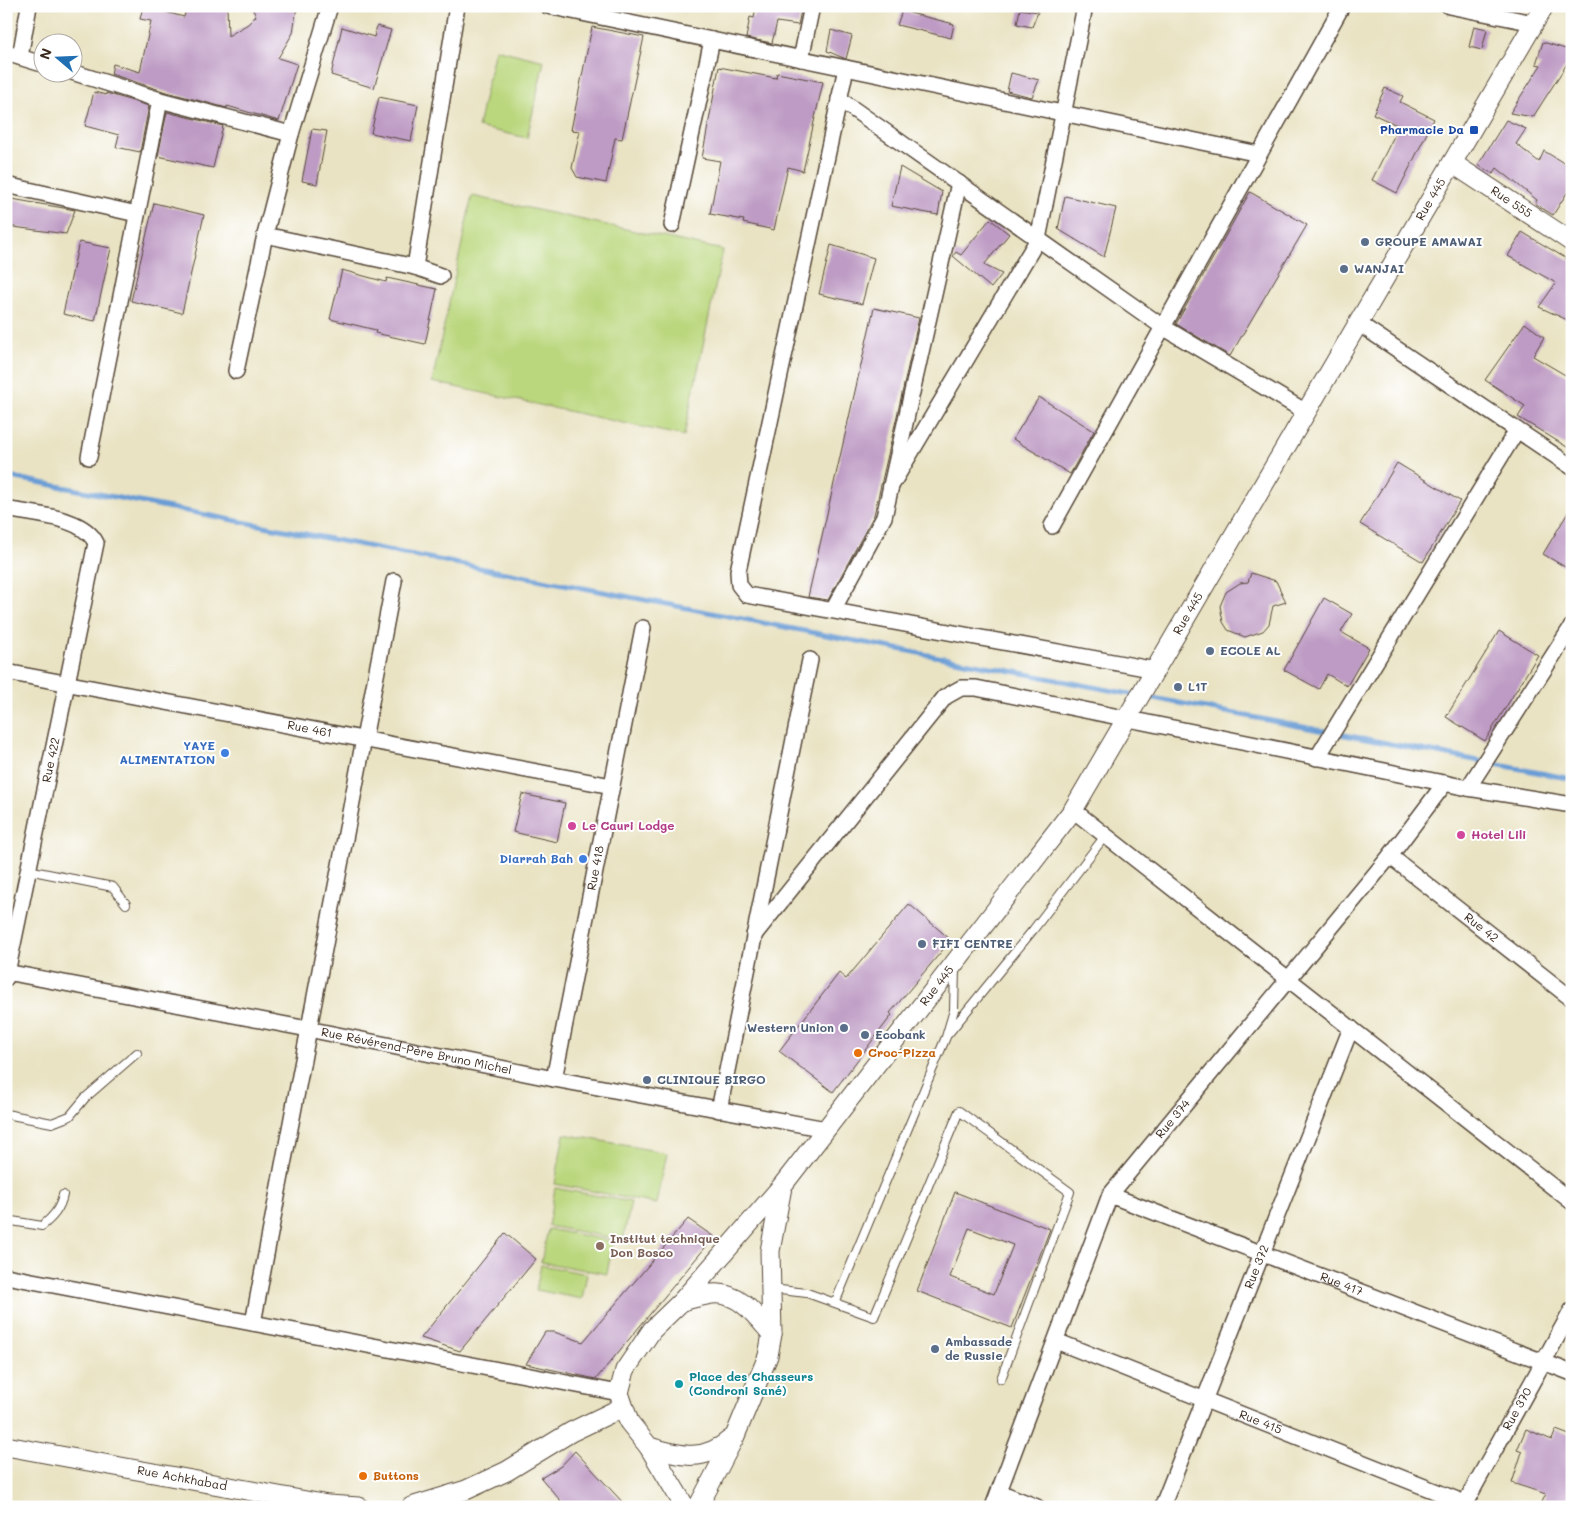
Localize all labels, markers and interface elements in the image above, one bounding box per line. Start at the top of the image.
north arrow [32,32,82,82]
text: N [35,45,56,62]
place label: Pharmacie Da [1380,121,1464,137]
marker: Pharmacie Da [1468,124,1480,136]
street label: Rue 445 [1411,175,1449,223]
street label: Rue 555 [1488,182,1536,221]
place label: GROUPE AMAWAI [1375,233,1482,249]
marker: GROUPE AMAWAI [1359,236,1371,248]
place label: WANJAI [1354,260,1404,276]
marker: WANJAI [1338,263,1350,275]
street label: Rue 445 [1169,589,1206,637]
place label: ECOLE AL [1220,642,1281,658]
marker: ECOLE AL [1204,645,1216,657]
place label: L1T [1188,678,1207,694]
marker: L1T [1172,681,1184,693]
street label: Rue 461 [286,716,334,740]
street label: Rue 422 [37,736,63,784]
place label: YAYE ALIMENTATION [120,737,215,767]
marker: YAYE ALIMENTATION [219,747,231,759]
place label: Le Cauri Lodge [582,817,674,833]
marker: Le Cauri Lodge [566,820,578,832]
place label: Hotel Lili [1471,826,1526,842]
marker: Hotel Lili [1455,829,1467,841]
street label: Rue 418 [582,844,607,892]
place label: Diarrah Bah [499,850,573,866]
marker: Diarrah Bah [577,853,589,865]
street label: Rue 42 [1461,908,1502,945]
place label: FIFI CENTRE [932,935,1013,951]
marker: FIFI CENTRE [916,938,928,950]
street label: Rue 445 [916,962,957,1009]
place label: Western Union [747,1019,834,1035]
marker: Western Union [838,1022,850,1034]
street label: Rue Révérend-Père Bruno Michel [320,1023,513,1077]
place label: Ecobank [875,1026,926,1042]
marker: Ecobank [859,1029,871,1041]
place label: Croc-Pizza [868,1044,936,1060]
marker: Croc-Pizza [852,1047,864,1059]
place label: CLINIQUE BIRGO [657,1071,766,1087]
marker: CLINIQUE BIRGO [641,1074,653,1086]
street label: Rue 374 [1151,1095,1193,1141]
place label: Institut technique Don Bosco [610,1230,720,1260]
marker: Institut technique Don Bosco [594,1240,606,1252]
street label: Rue 372 [1240,1242,1272,1291]
street label: Rue 417 [1318,1268,1366,1299]
place label: Ambassade de Russie [945,1333,1012,1363]
marker: Ambassade de Russie [929,1343,941,1355]
place label: Place des Chasseurs (Condroni Sané) [689,1368,813,1398]
marker: Place des Chasseurs (Condroni Sané) [673,1378,685,1390]
street label: Rue 370 [1498,1384,1535,1433]
street label: Rue 415 [1237,1405,1285,1437]
street label: Rue Achkhabad [136,1461,229,1493]
place label: Buttons [373,1467,419,1483]
marker: Buttons [357,1470,369,1482]

